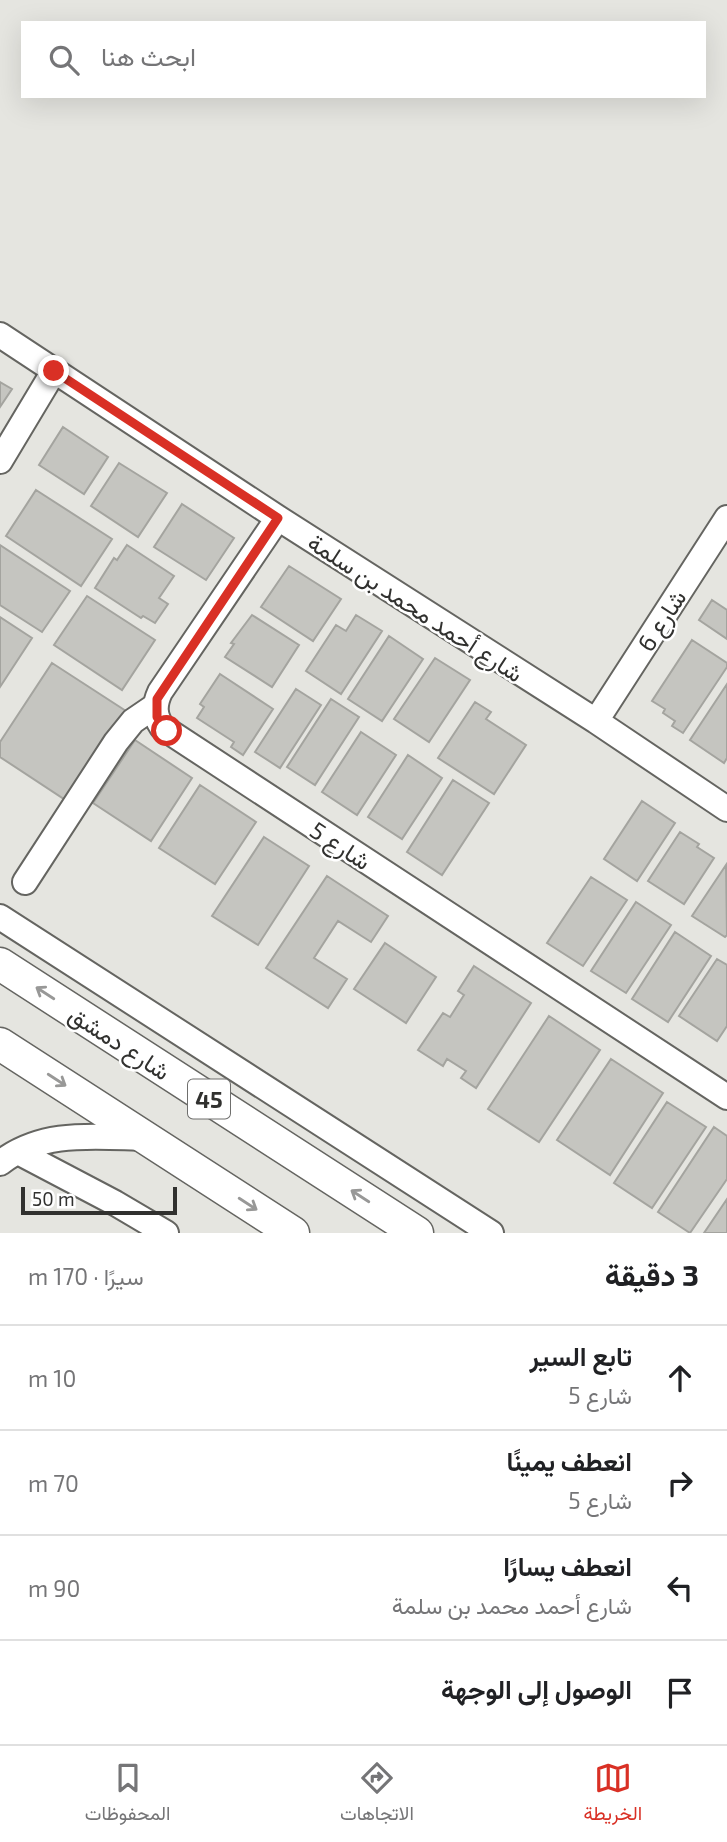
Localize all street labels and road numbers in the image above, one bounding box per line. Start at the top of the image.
street label: شارع أحمد محمد بن سلمة [301,527,529,690]
street label: شارع 6 [630,584,694,658]
street label: شارع 5 [304,815,377,878]
street label: شارع دمشق [62,999,176,1088]
road number: 45 [188,1080,230,1118]

